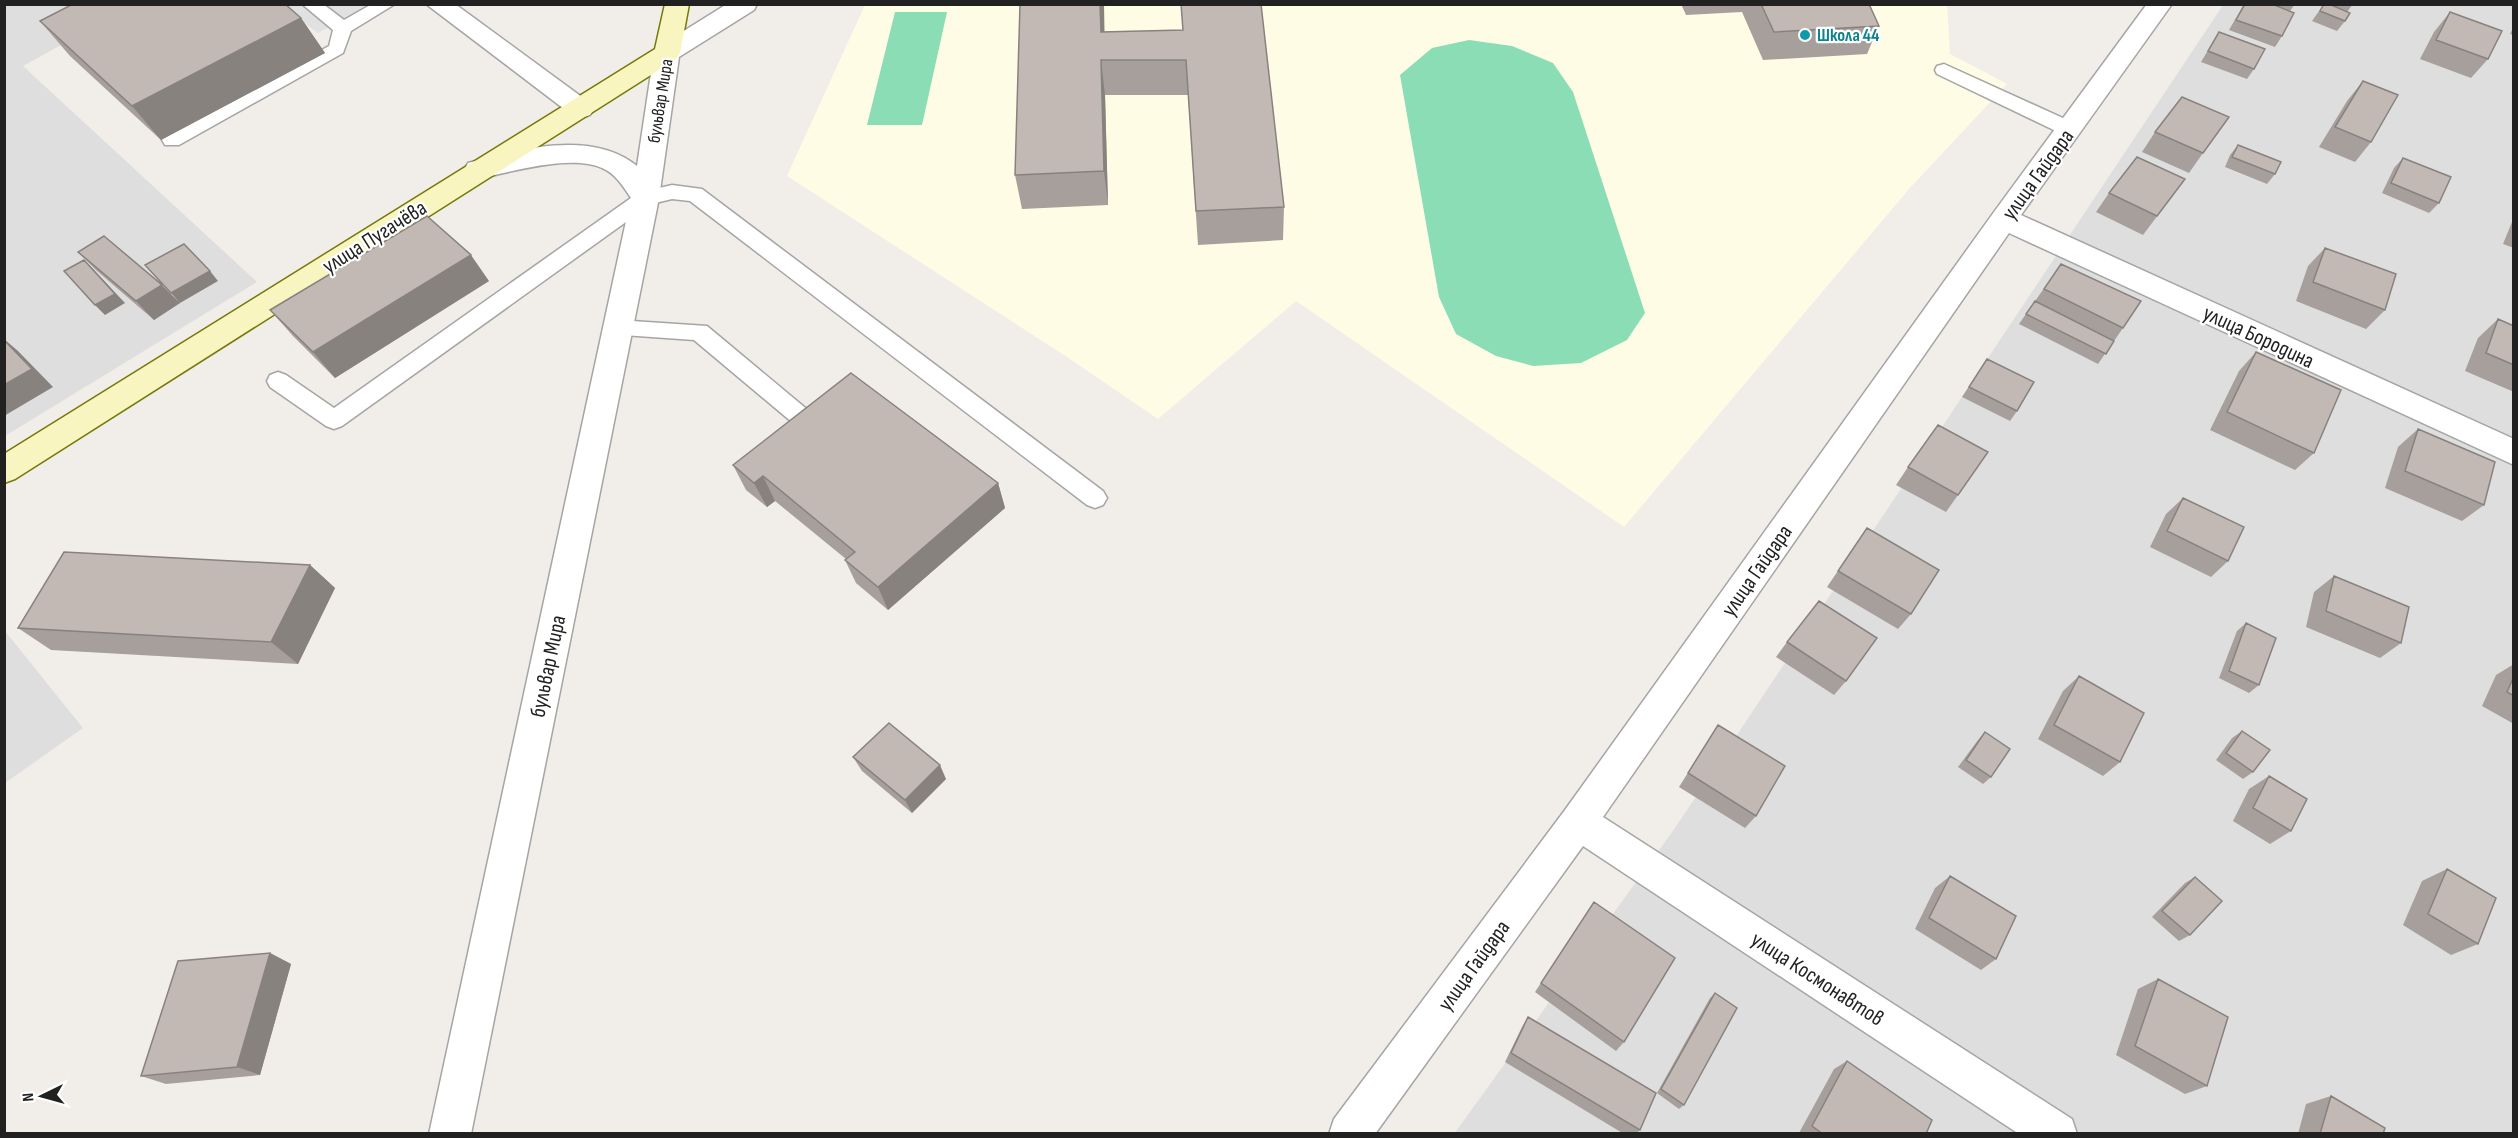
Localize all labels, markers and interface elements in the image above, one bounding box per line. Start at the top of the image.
place label: Школа 44 [1817,25,1880,46]
marker: Школа 44 [1798,28,1812,42]
street label: бульвар Мира [643,57,678,145]
street label: улица Гайдара [1996,124,2080,226]
street label: улица Пугачёва [318,195,432,280]
street label: улица Бородина [2199,300,2318,375]
street label: улица Гайдара [1716,520,1799,622]
street label: бульвар Мира [524,613,572,720]
street label: улица Гайдара [1432,915,1516,1017]
street label: улица Космонавтов [1746,926,1889,1032]
north arrow [12,1066,72,1126]
text: N [19,1092,38,1102]

